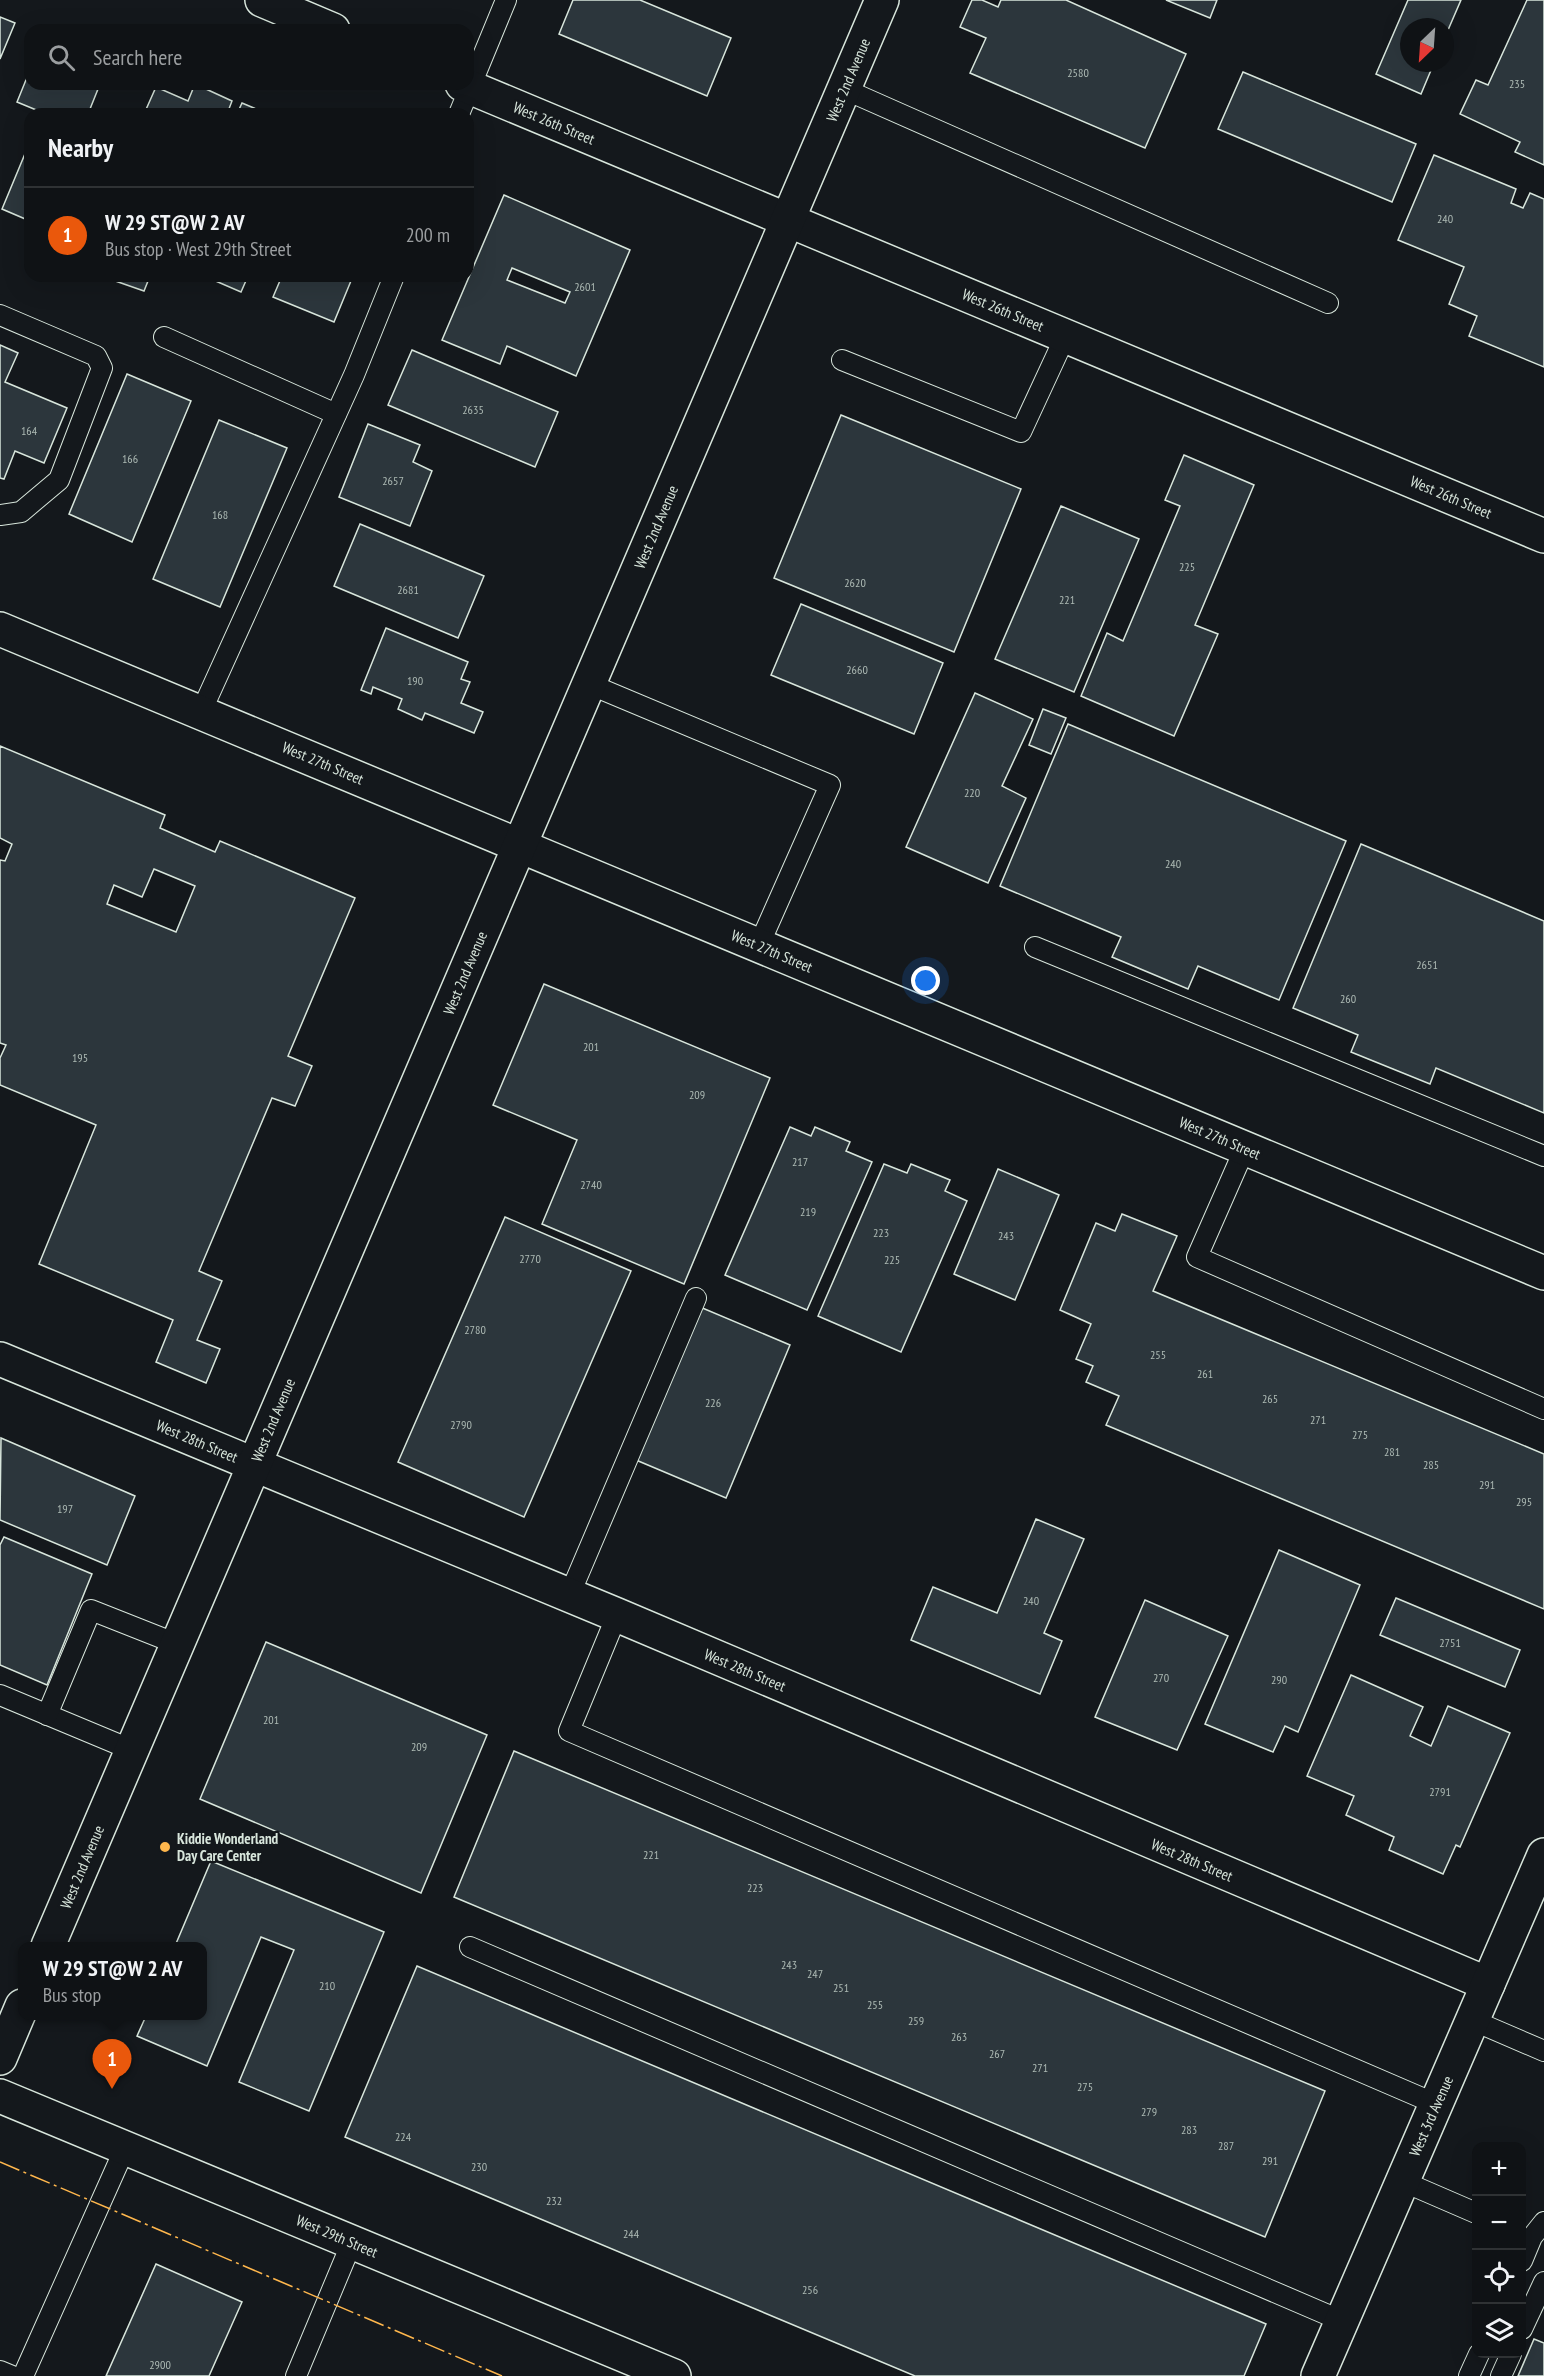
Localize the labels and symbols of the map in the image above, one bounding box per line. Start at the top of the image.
north arrow [1400,18,1454,72]
street label: West 2nd Avenue [822,35,874,125]
house number: 2580 [1067,65,1089,80]
house number: 235 [1509,76,1525,91]
street label: West 26th Street [510,97,598,149]
house number: 240 [1437,211,1453,226]
house number: 2601 [574,279,596,294]
street label: West 26th Street [959,284,1047,336]
house number: 2635 [462,402,484,417]
house number: 164 [21,423,38,438]
house number: 166 [122,451,138,466]
street label: West 26th Street [1407,471,1495,523]
house number: 2657 [382,473,404,488]
street label: West 2nd Avenue [630,482,682,572]
house number: 168 [212,507,228,522]
house number: 225 [1179,559,1195,574]
house number: 2620 [844,575,866,590]
house number: 2681 [397,582,419,597]
house number: 221 [1059,592,1075,607]
house number: 2660 [846,662,868,677]
house number: 190 [407,673,423,688]
street label: West 27th Street [279,737,367,789]
house number: 220 [964,785,980,800]
house number: 240 [1165,856,1181,871]
street label: West 27th Street [728,925,816,977]
street label: West 2nd Avenue [439,928,491,1018]
house number: 2651 [1416,957,1438,972]
your location [911,966,940,995]
house number: 260 [1340,991,1356,1006]
house number: 201 [583,1039,599,1054]
house number: 195 [72,1050,88,1065]
house number: 209 [689,1087,705,1102]
street label: West 27th Street [1176,1112,1264,1164]
house number: 217 [792,1154,808,1169]
house number: 2740 [580,1177,602,1192]
house number: 219 [800,1204,816,1219]
house number: 223 [873,1225,889,1240]
house number: 243 [998,1228,1014,1243]
house number: 2770 [519,1251,541,1266]
house number: 225 [884,1252,900,1267]
house number: 2780 [464,1322,486,1337]
house number: 255 [1150,1347,1166,1362]
house number: 261 [1197,1366,1213,1381]
street label: West 2nd Avenue [247,1375,299,1465]
house number: 265 [1262,1391,1278,1406]
house number: 226 [705,1395,721,1410]
house number: 271 [1310,1412,1326,1427]
street label: West 28th Street [153,1415,241,1467]
house number: 2790 [450,1417,472,1432]
house number: 275 [1352,1427,1368,1442]
house number: 281 [1384,1444,1400,1459]
house number: 285 [1423,1457,1439,1472]
house number: 291 [1479,1477,1495,1492]
house number: 295 [1516,1494,1532,1509]
house number: 197 [57,1501,73,1516]
house number: 240 [1023,1593,1039,1608]
house number: 2751 [1439,1635,1461,1650]
street label: West 28th Street [701,1644,789,1696]
house number: 270 [1153,1670,1169,1685]
house number: 290 [1271,1672,1287,1687]
house number: 201 [263,1712,279,1727]
house number: 209 [411,1739,427,1754]
house number: 2791 [1429,1784,1451,1799]
street label: West 2nd Avenue [56,1822,108,1912]
place label: Kiddie Wonderland Day Care Center [177,1829,279,1865]
street label: West 28th Street [1148,1834,1236,1886]
marker: Kiddie Wonderland Day Care Center [158,1840,172,1854]
house number: 221 [643,1847,659,1862]
house number: 223 [747,1880,763,1895]
house number: 243 [781,1957,797,1972]
house number: 247 [807,1966,823,1981]
house number: 210 [319,1978,335,1993]
house number: 251 [833,1980,849,1995]
house number: 255 [867,1997,883,2012]
house number: 259 [908,2013,924,2028]
house number: 263 [951,2029,967,2044]
pin: 1 [92,2040,132,2089]
house number: 267 [989,2046,1005,2061]
house number: 271 [1032,2060,1048,2075]
street label: West 3rd Avenue [1405,2073,1457,2159]
house number: 275 [1077,2079,1093,2094]
house number: 279 [1141,2104,1157,2119]
house number: 283 [1181,2122,1197,2137]
house number: 224 [395,2129,412,2144]
house number: 287 [1218,2138,1234,2153]
house number: 291 [1262,2153,1278,2168]
house number: 230 [471,2159,487,2174]
house number: 232 [546,2193,562,2208]
street label: West 29th Street [293,2210,381,2262]
house number: 244 [623,2226,640,2241]
house number: 256 [802,2282,818,2297]
house number: 2900 [149,2357,171,2372]

